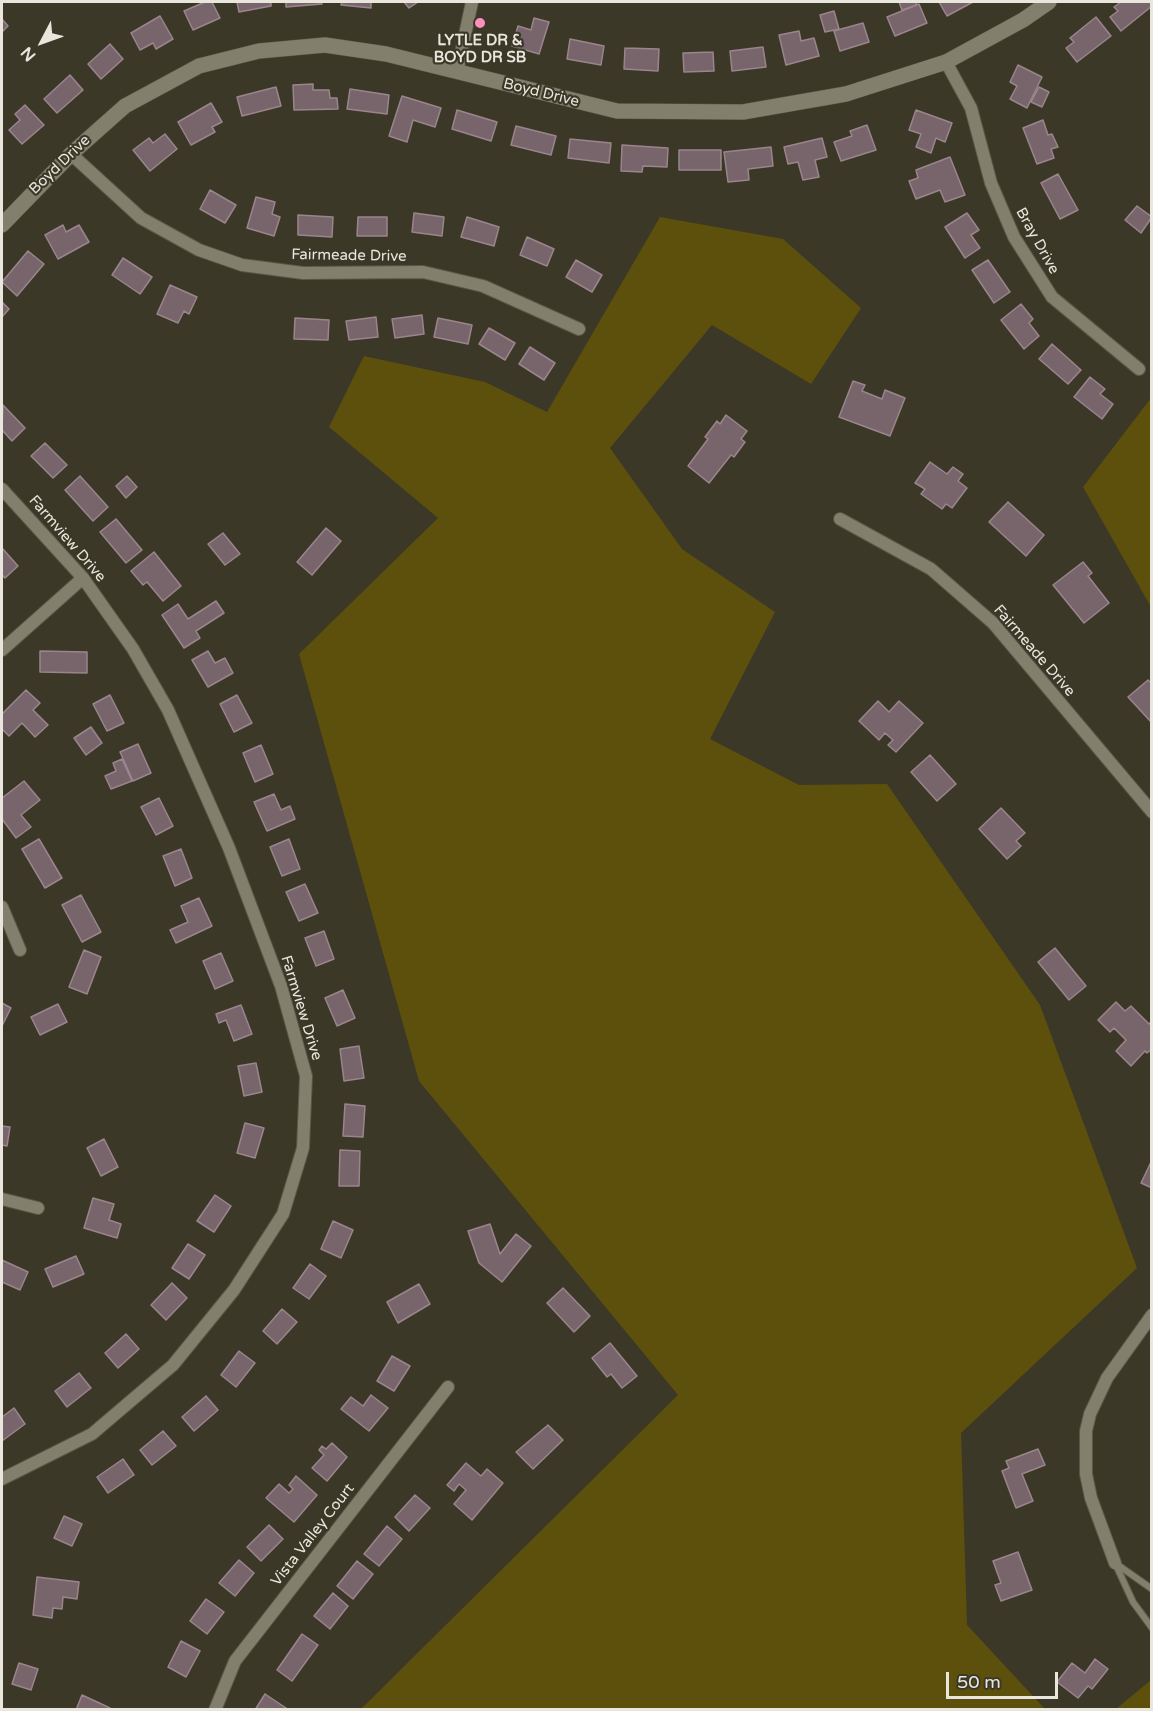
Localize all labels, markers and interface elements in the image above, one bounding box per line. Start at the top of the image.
north arrow [12,12,72,72]
marker: LYTLE DR & BOYD DR SB [473,16,487,30]
place label: LYTLE DR & BOYD DR SB [434,32,526,67]
text: N [17,42,40,65]
street label: Boyd Drive [501,75,581,111]
street label: Boyd Drive [26,132,94,198]
street label: Bray Drive [1011,205,1063,277]
street label: Fairmeade Drive [291,246,407,266]
street label: Farmview Drive [25,492,109,586]
street label: Fairmeade Drive [989,602,1079,700]
street label: Farmview Drive [277,953,325,1063]
street label: Vista Valley Court [267,1480,359,1590]
scale bar [949,1660,1062,1698]
text: 50 m [957,1671,1001,1693]

